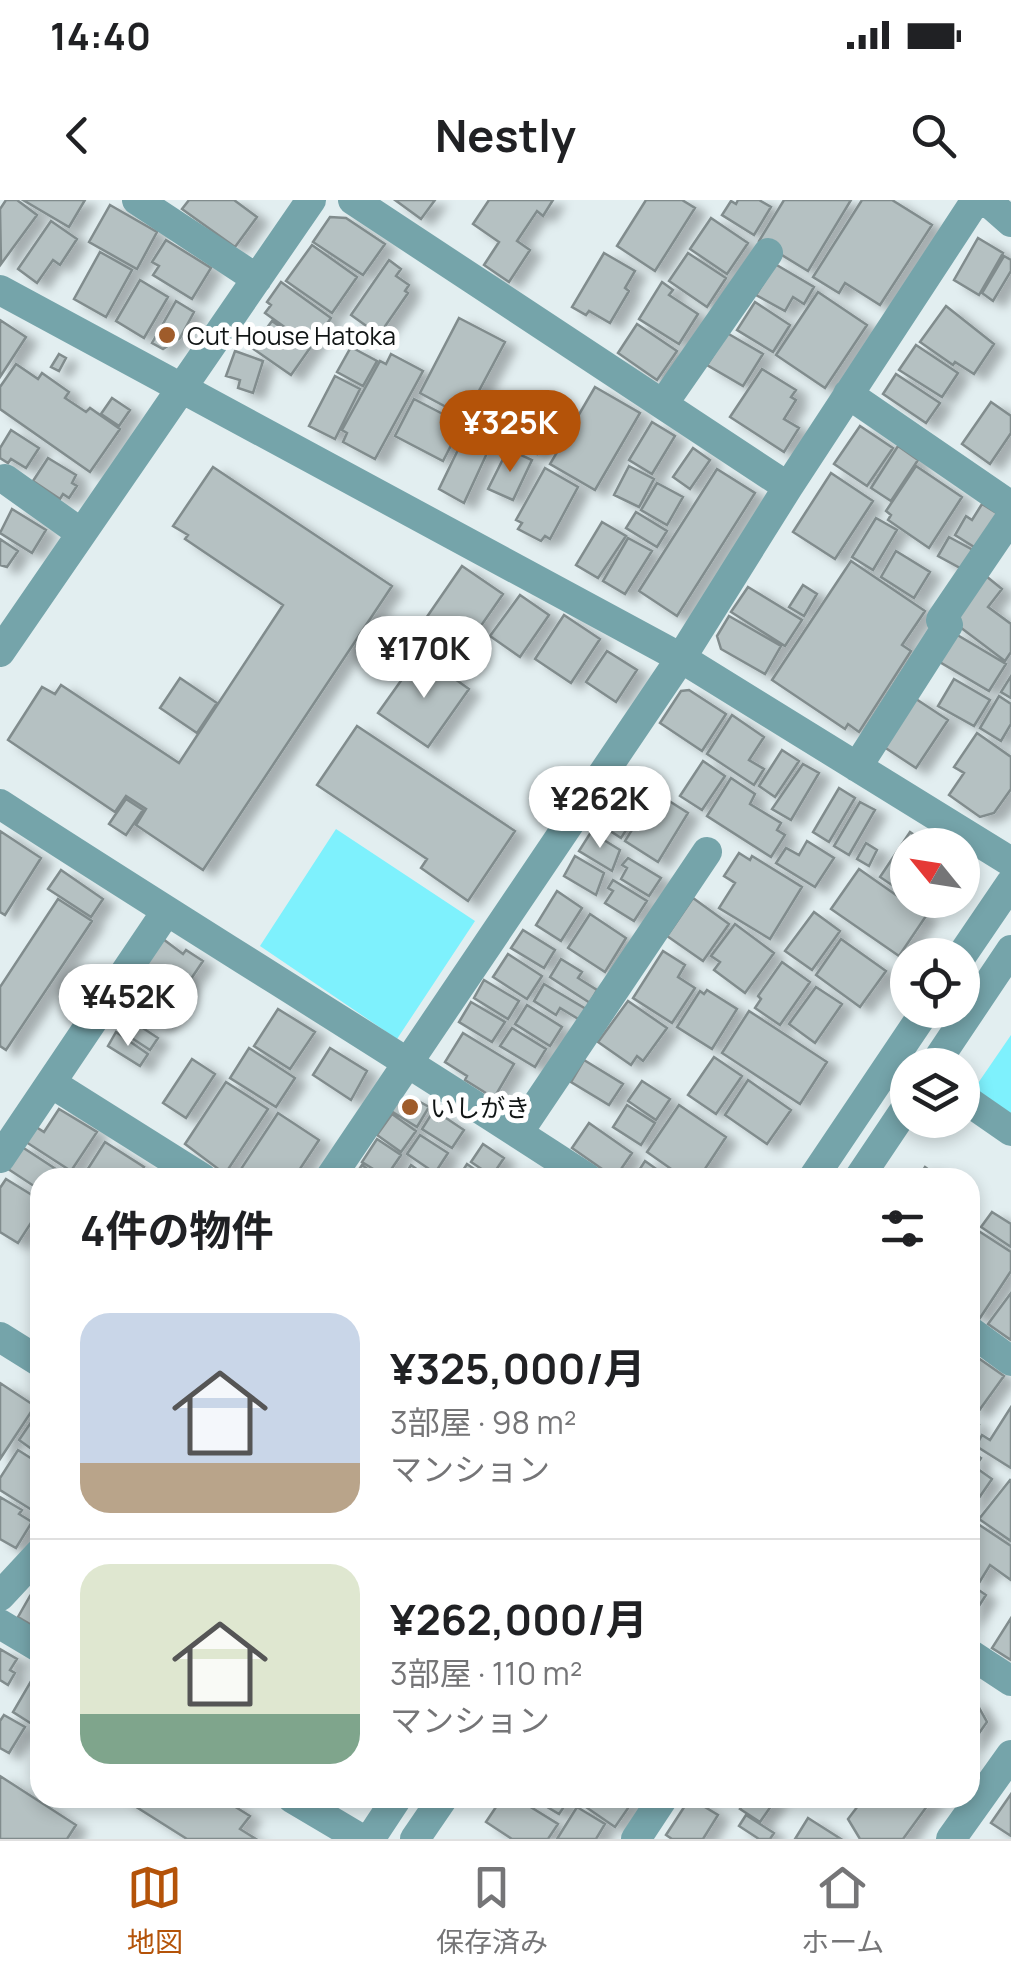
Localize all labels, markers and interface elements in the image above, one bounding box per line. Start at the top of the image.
text: 14:40 [50,9,151,61]
text: Nestly [435,104,576,166]
icon: back [50,108,105,163]
icon: search [906,108,961,163]
place label: Cut House Hatoka [187,318,396,353]
marker: Cut House Hatoka [156,324,178,346]
pin: ¥325K [440,390,580,475]
text: ¥325K [462,400,558,444]
pin: ¥170K [354,616,494,701]
text: ¥170K [378,626,470,670]
pin: ¥262K [530,766,670,851]
text: ¥262K [551,776,649,820]
north arrow [890,828,980,918]
map controls [890,828,980,1138]
button: locate [890,938,980,1028]
pin: ¥452K [58,964,198,1049]
text: ¥452K [81,974,175,1018]
button: layers [890,1048,980,1138]
place label: いしがき [430,1090,530,1125]
marker: いしがき [399,1096,421,1118]
text: 4件の物件 [80,1201,274,1259]
icon: filters [875,1201,930,1256]
text: ¥325,000/月 [390,1339,646,1397]
icon: home [160,1353,280,1473]
text: 3部屋 · 98 m² [390,1400,577,1444]
text: マンション [390,1447,550,1491]
text: ¥262,000/月 [390,1590,648,1648]
icon: home [160,1604,280,1724]
text: 3部屋 · 110 m² [390,1651,583,1695]
text: マンション [390,1698,550,1742]
tab: 地図 [127,1860,183,1960]
tab: 保存済み [436,1860,548,1960]
tab: ホーム [801,1860,884,1960]

